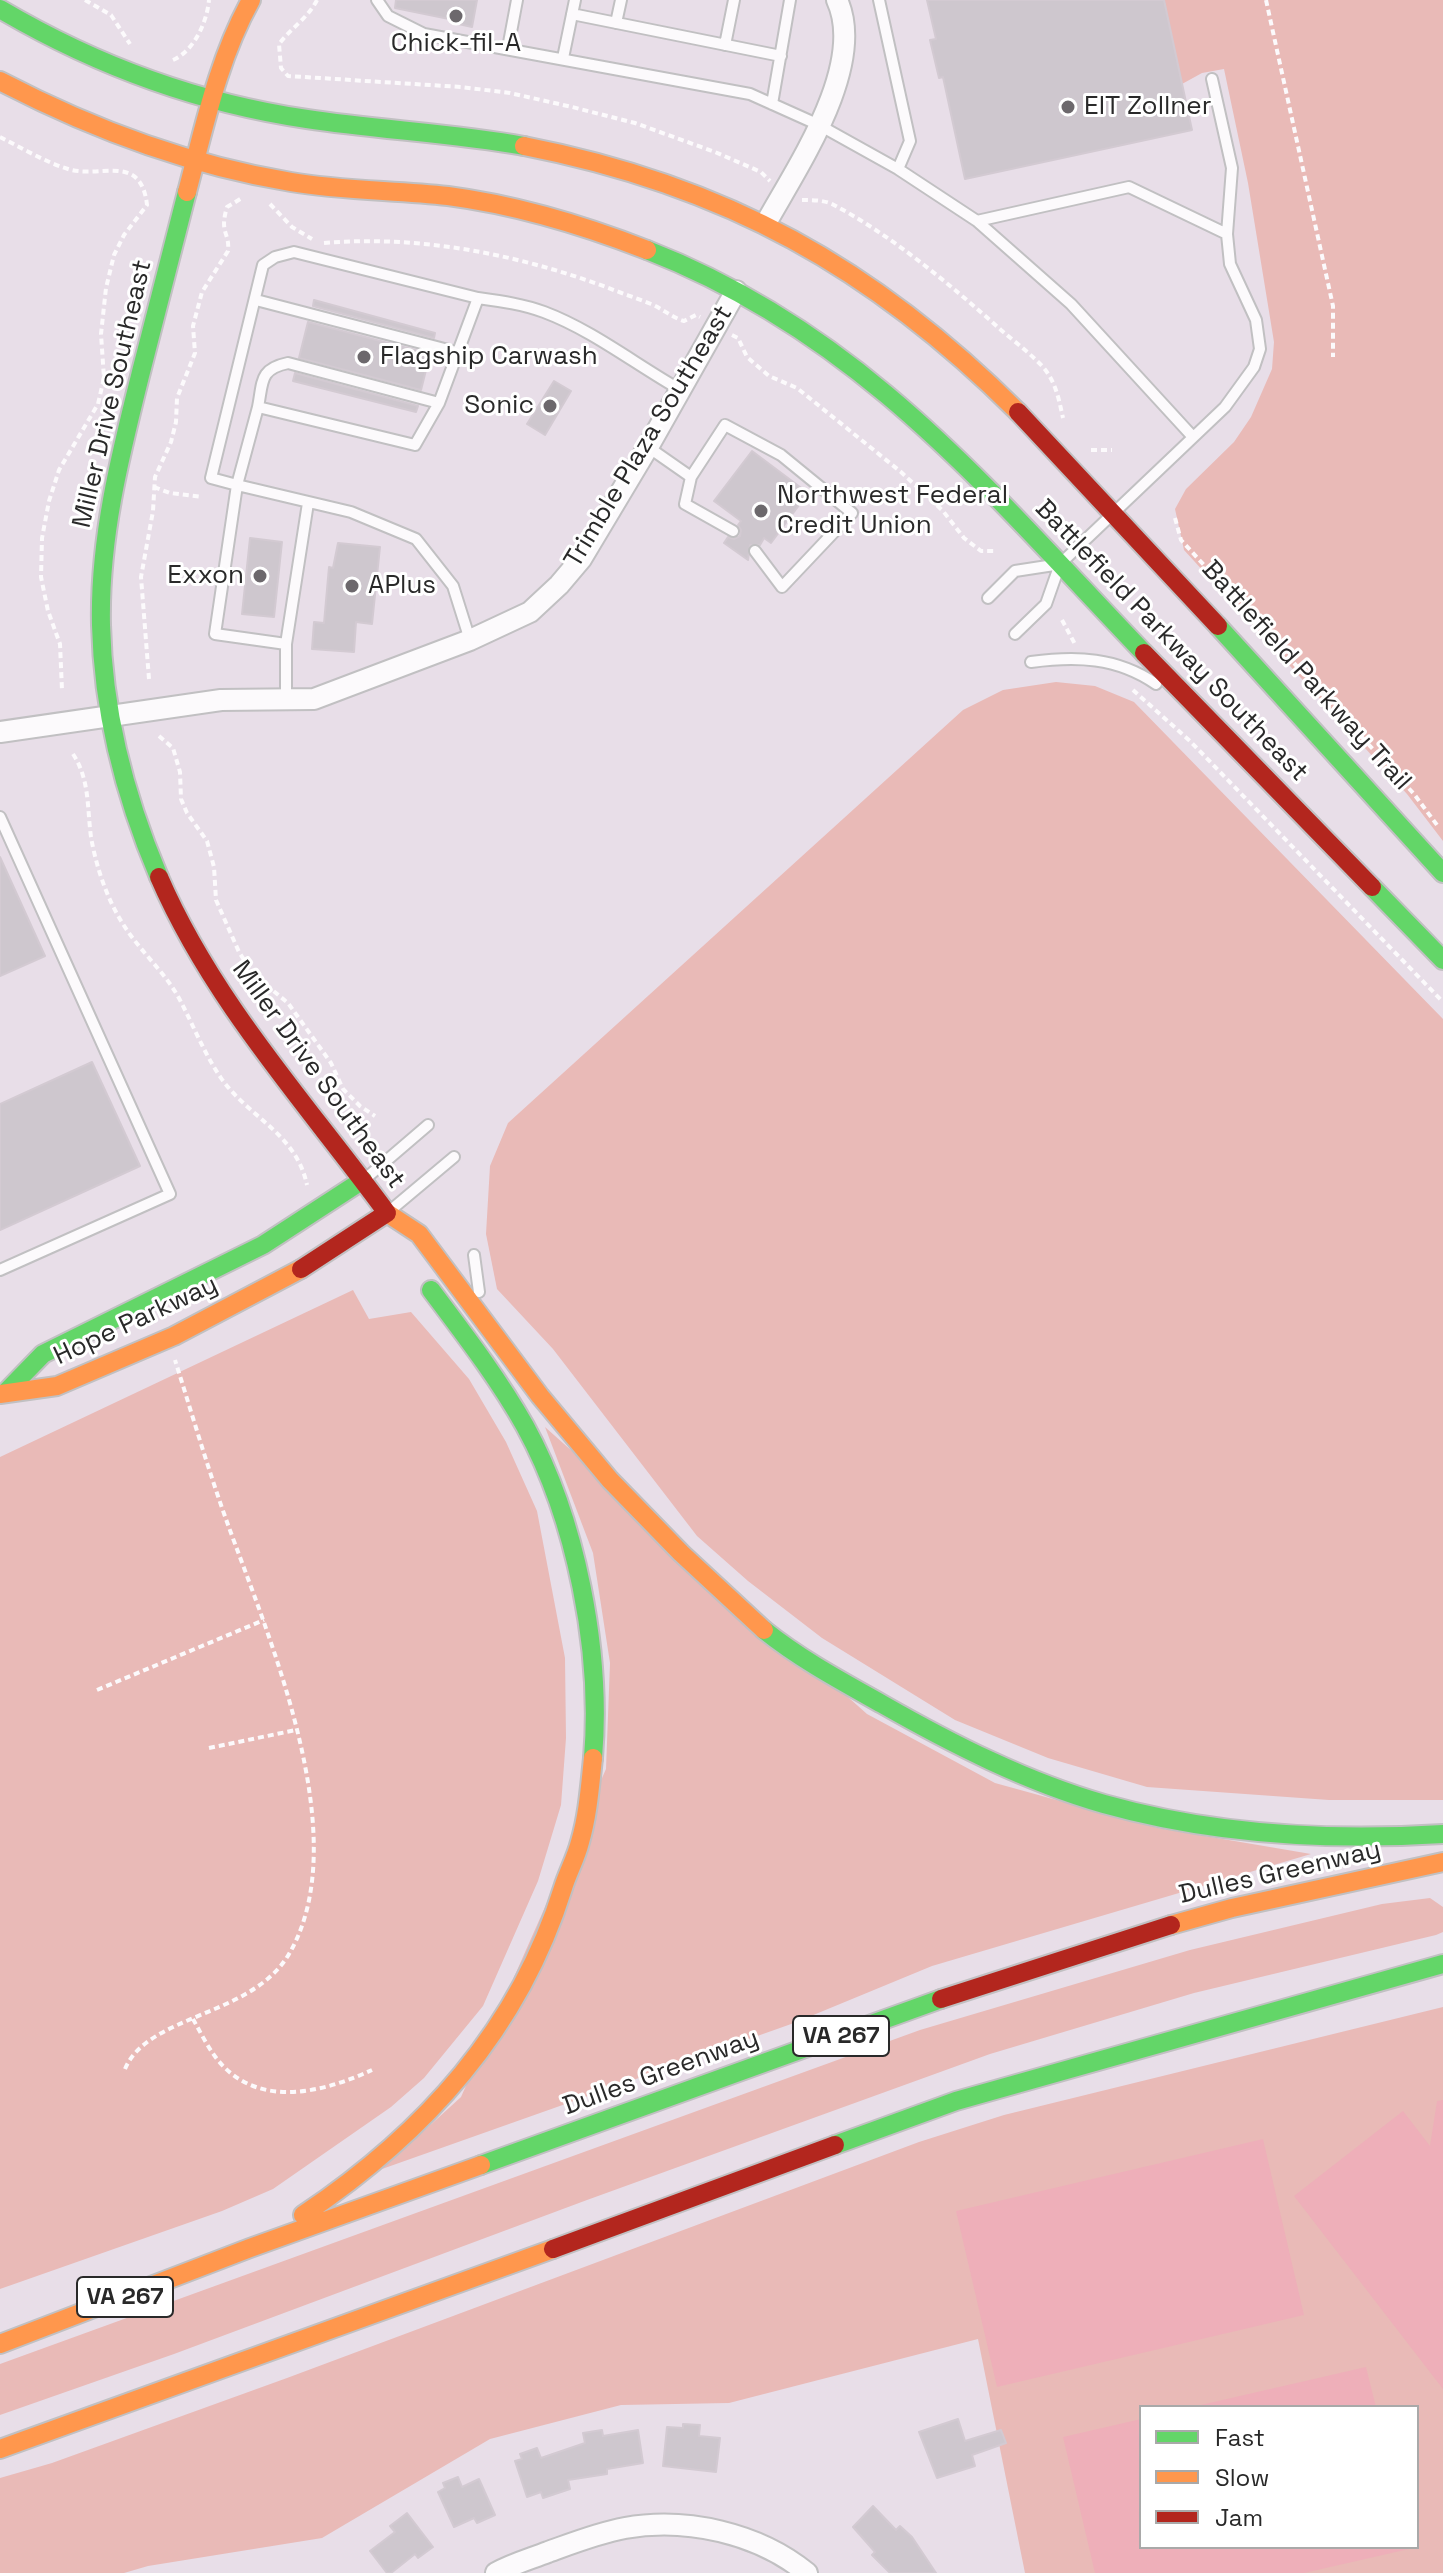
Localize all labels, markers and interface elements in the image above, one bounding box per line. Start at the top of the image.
marker: Chick-fil-A [447,7,465,25]
place label: Chick-fil-A [391,28,521,60]
place label: EIT Zollner [1084,91,1212,123]
marker: EIT Zollner [1059,98,1077,116]
street label: Miller Drive Southeast [67,257,159,531]
street label: Trimble Plaza Southeast [558,300,740,574]
place label: Flagship Carwash [380,341,598,373]
marker: Flagship Carwash [355,348,373,366]
place label: Sonic [464,390,534,422]
marker: Sonic [541,397,559,415]
place label: Northwest Federal Credit Union [777,480,1008,542]
street label: Battlefield Parkway Southeast [1028,494,1314,788]
marker: Northwest Federal Credit Union [752,502,770,520]
street label: Battlefield Parkway Trail [1195,555,1417,797]
place label: Exxon [167,560,244,592]
marker: Exxon [251,567,269,585]
place label: APlus [368,570,436,602]
marker: APlus [343,577,361,595]
street label: Miller Drive Southeast [225,955,411,1195]
street label: Hope Parkway [49,1269,223,1373]
street label: Dulles Greenway [1176,1835,1384,1911]
road number: VA 267 [793,2016,889,2056]
street label: Dulles Greenway [559,2023,763,2123]
road number: VA 267 [77,2277,173,2317]
legend [1139,2405,1419,2549]
text: Fast [1215,2422,1265,2453]
text: Slow [1215,2462,1269,2493]
text: Jam [1215,2502,1263,2533]

